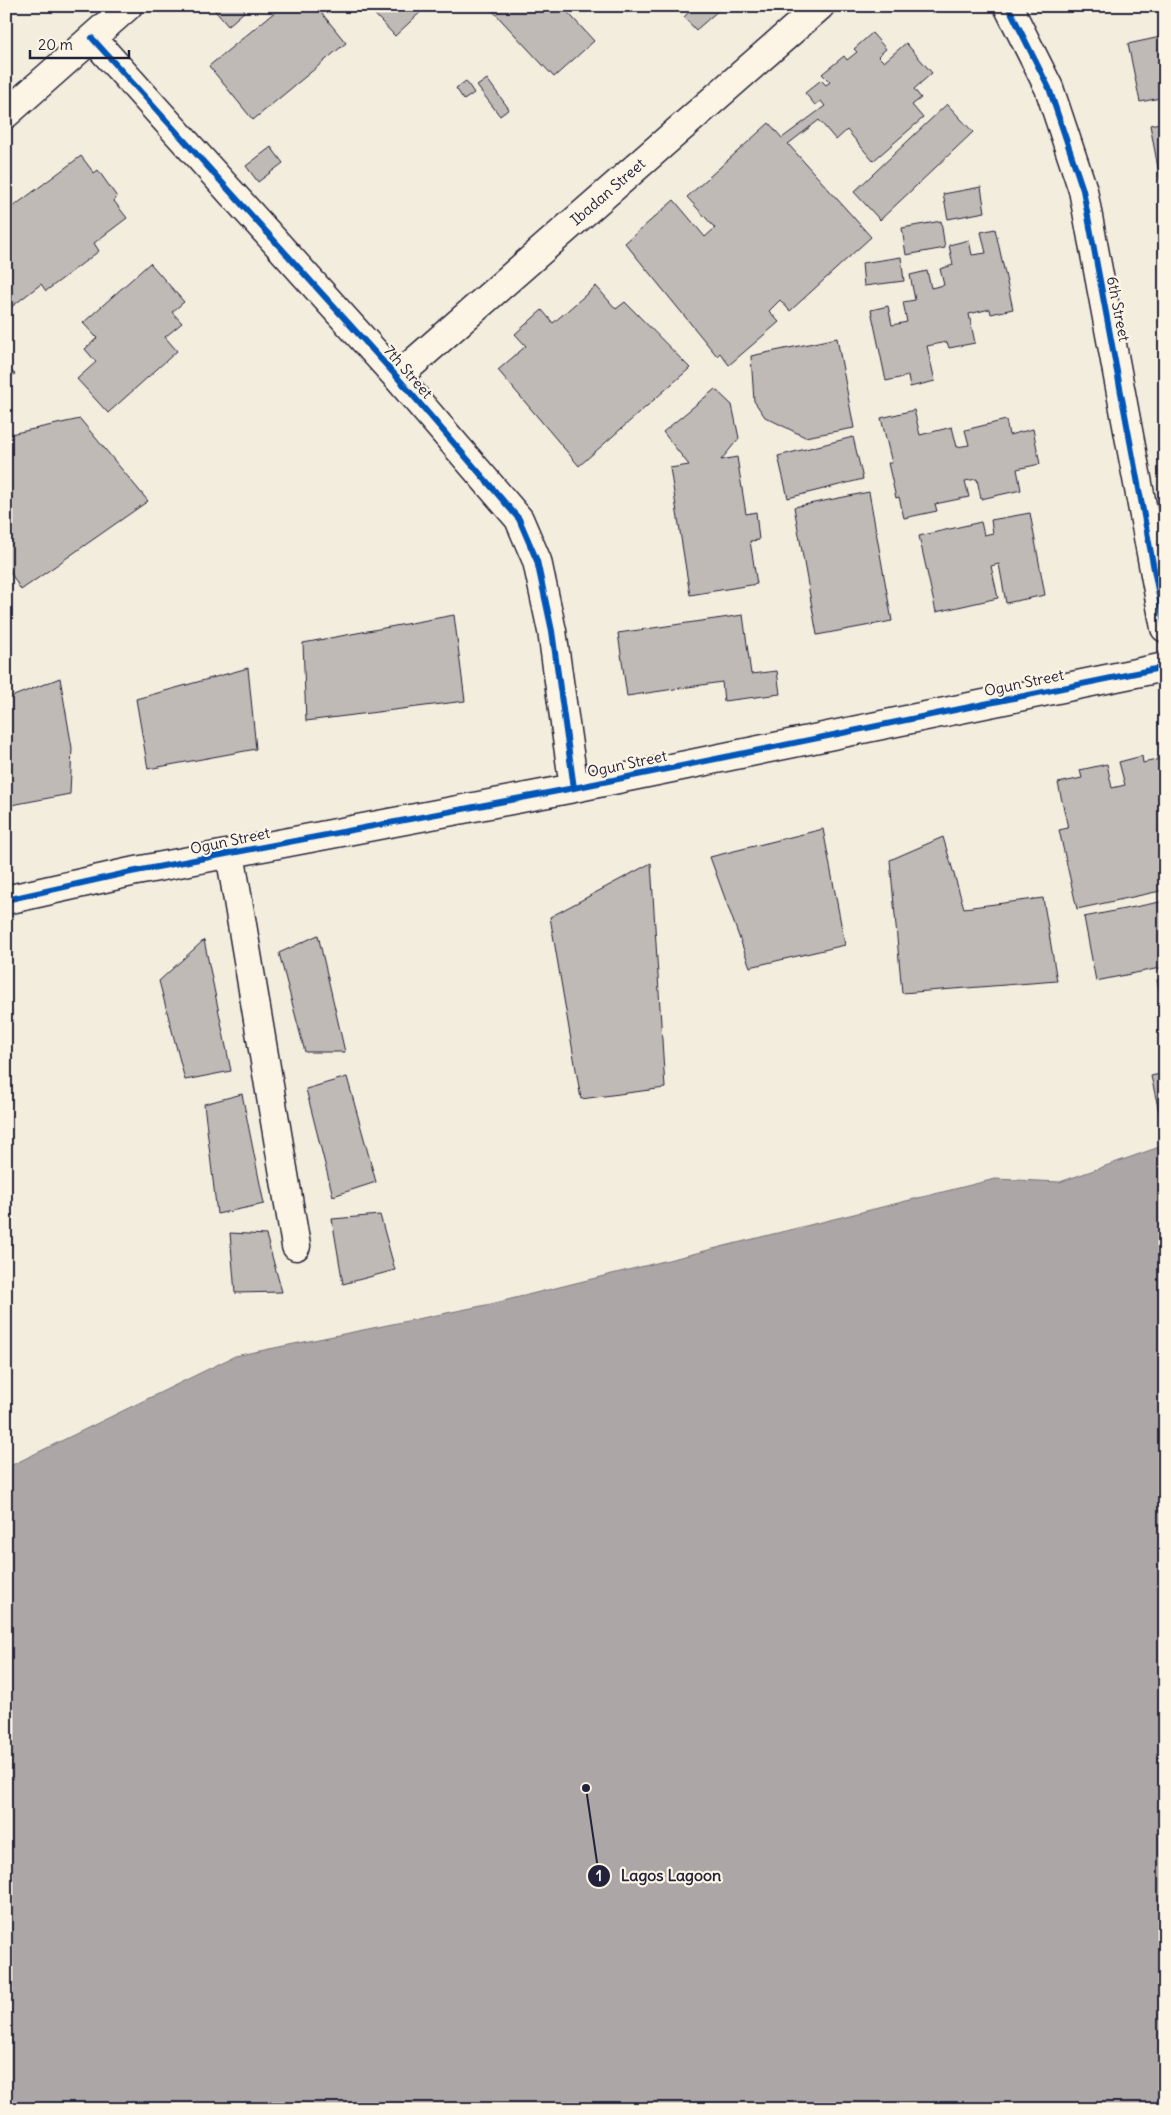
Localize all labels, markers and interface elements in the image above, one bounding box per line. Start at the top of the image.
scale bar [30,28,129,60]
text: 20 m [38,35,73,54]
street label: Ibadan Street [566,154,649,229]
street label: 6th Street [1103,275,1134,343]
street label: 7th Street [380,341,437,402]
street label: Ogun Street [982,665,1066,700]
street label: Ogun Street [585,746,669,781]
street label: Ogun Street [188,823,272,858]
callout: Lagos Lagoon [586,1860,732,1891]
text: Lagos Lagoon [621,1865,721,1886]
text: 1 [596,1866,602,1885]

